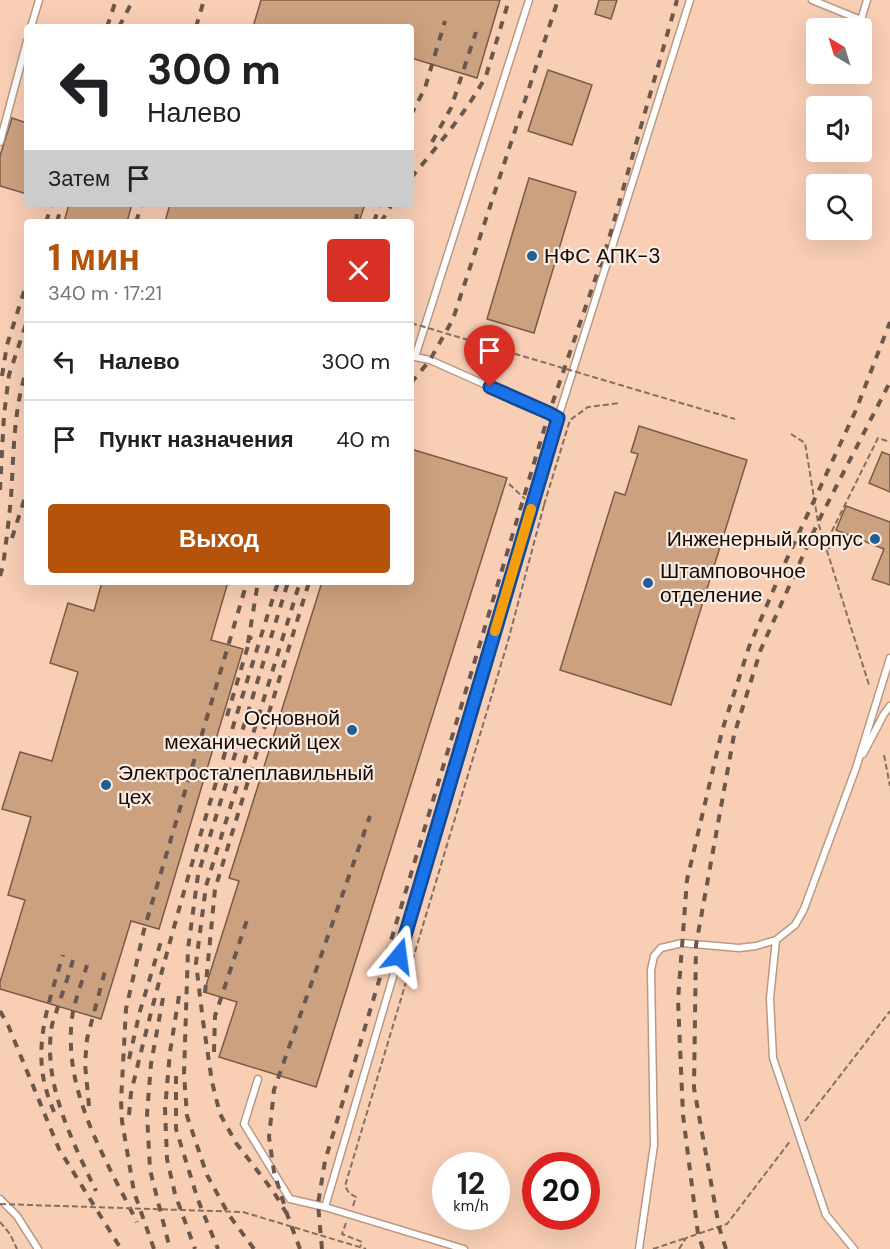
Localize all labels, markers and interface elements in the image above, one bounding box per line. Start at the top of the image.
north arrow [806,18,872,84]
map controls [806,18,872,240]
text: 300 m [147,42,281,97]
icon: left [48,48,126,126]
text: Налево [147,95,241,130]
button: sound [806,96,872,162]
icon: arrive [122,162,155,195]
text: Затем [48,164,110,193]
button: search [806,174,872,240]
text: 1 мин [48,234,140,281]
button: close [327,239,390,302]
place label: НФС АПК-3 [544,242,661,270]
marker: НФС АПК-3 [525,249,539,263]
text: 340 m · 17:21 [48,280,162,306]
pin [464,325,515,387]
icon: arrive [473,334,506,367]
icon: left [48,345,81,378]
text: Налево [99,347,180,376]
text: 300 m [321,347,390,376]
icon: arrive [48,423,81,456]
text: Пункт назначения [99,425,294,454]
text: 40 m [336,425,390,454]
button: Выход [48,504,390,573]
place label: Инженерный корпус [667,525,863,553]
marker: Инженерный корпус [868,532,882,546]
place label: Штамповочное отделение [660,557,806,609]
marker: Штамповочное отделение [641,576,655,590]
place label: Основной механический цех [164,704,340,756]
marker: Основной механический цех [345,723,359,737]
place label: Электросталеплавильный цех [118,759,374,811]
marker: Электросталеплавильный цех [99,778,113,792]
position arrow [367,924,431,988]
speed limit sign: 20 [522,1152,600,1230]
text: 12 [457,1164,485,1203]
text: km/h [453,1196,489,1216]

